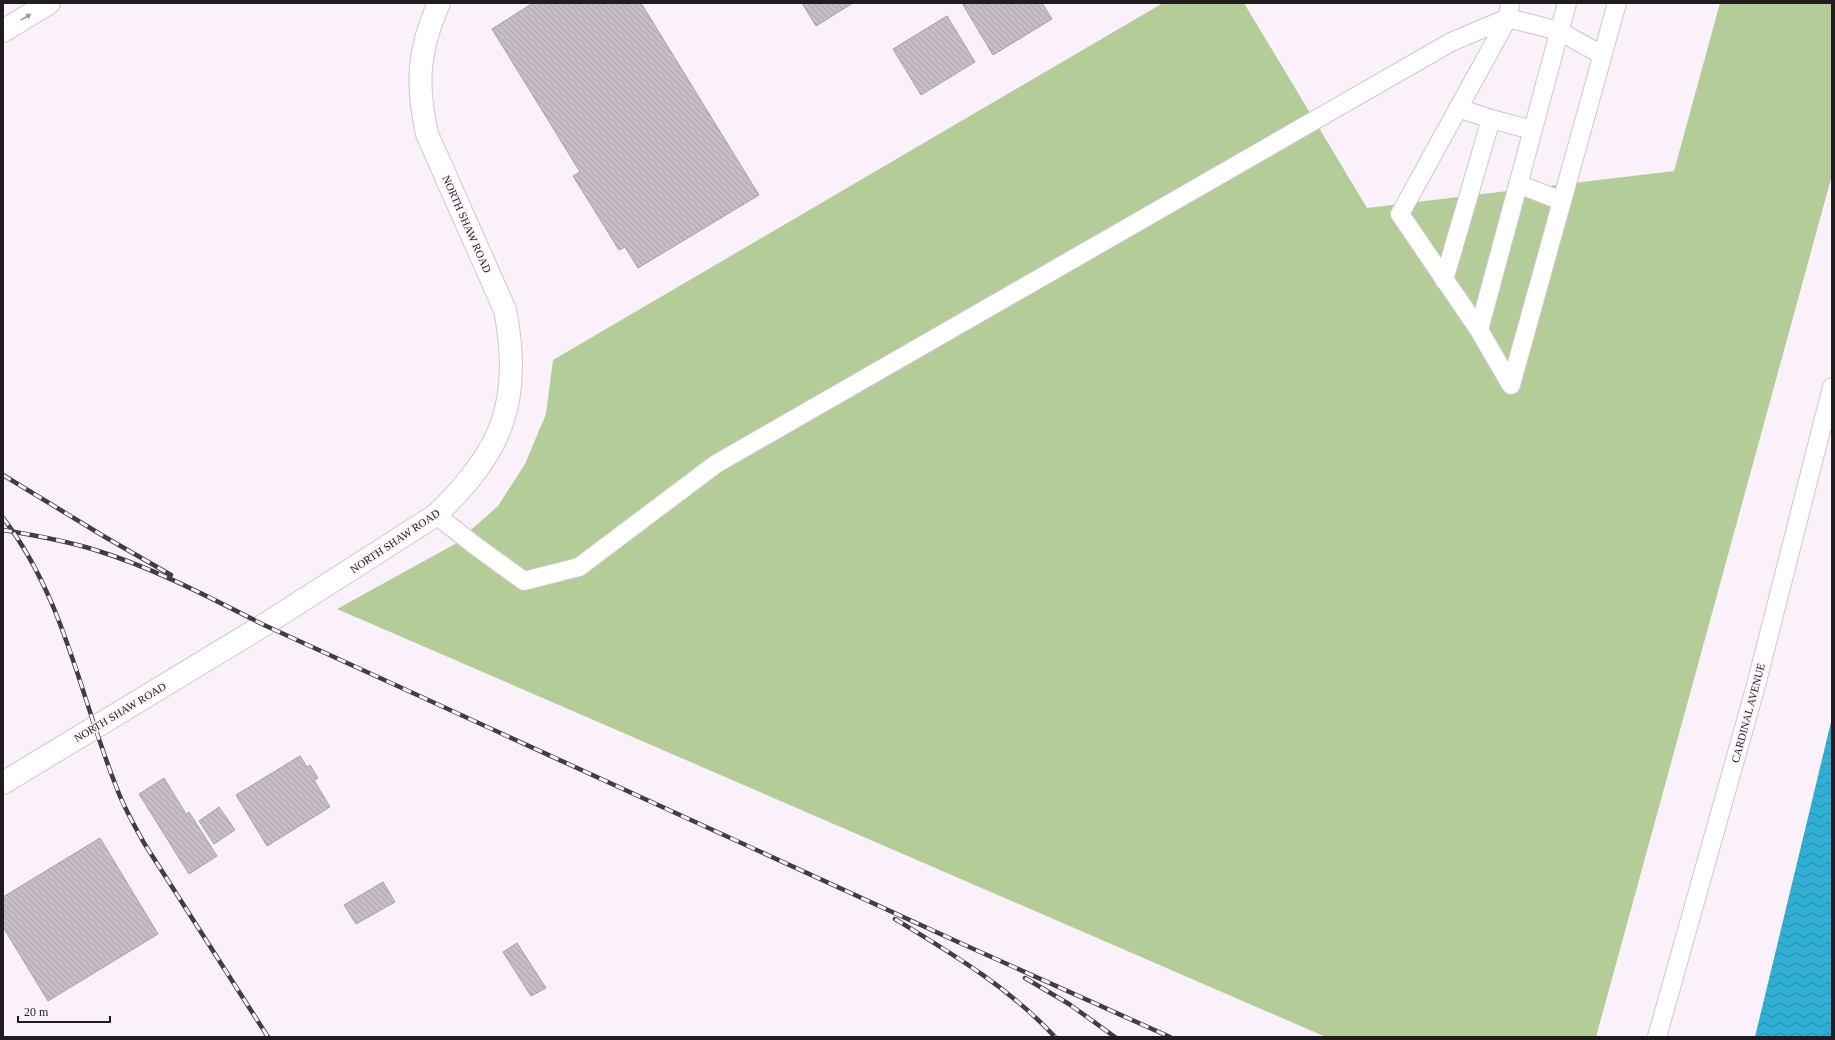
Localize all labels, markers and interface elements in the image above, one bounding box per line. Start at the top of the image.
one-way arrow [21,13,31,21]
street label: NORTH SHAW ROAD [440,173,494,275]
street label: NORTH SHAW ROAD [348,507,442,575]
street label: CARDINAL AVENUE [1729,662,1767,764]
street label: NORTH SHAW ROAD [72,680,168,744]
scale bar [18,998,110,1024]
text: 20 m [24,1005,49,1019]

